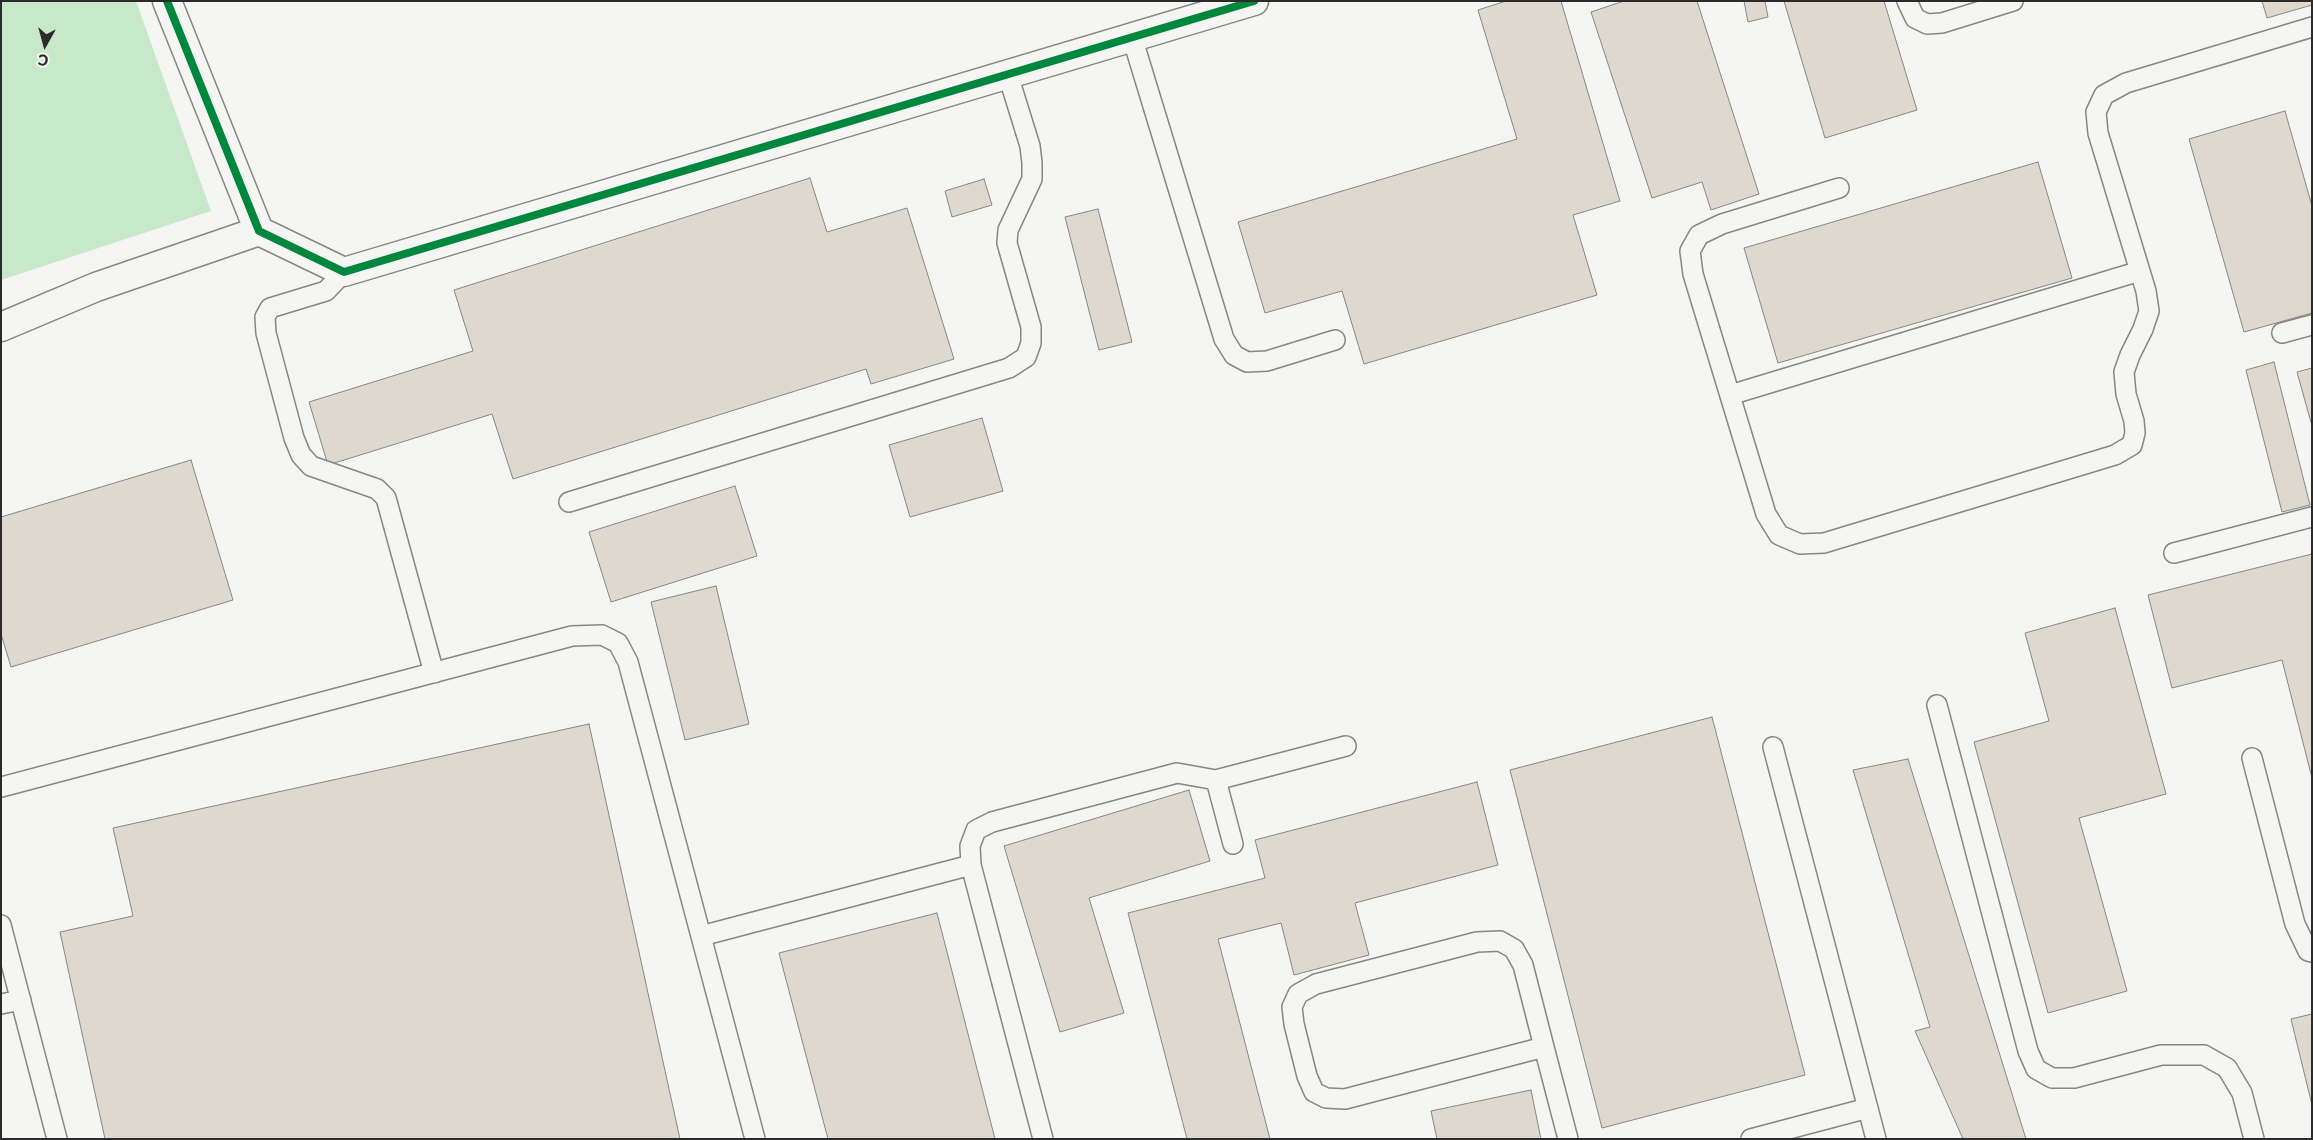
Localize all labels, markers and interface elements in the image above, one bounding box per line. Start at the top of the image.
north arrow [20,20,70,70]
text: С [37,49,50,71]

